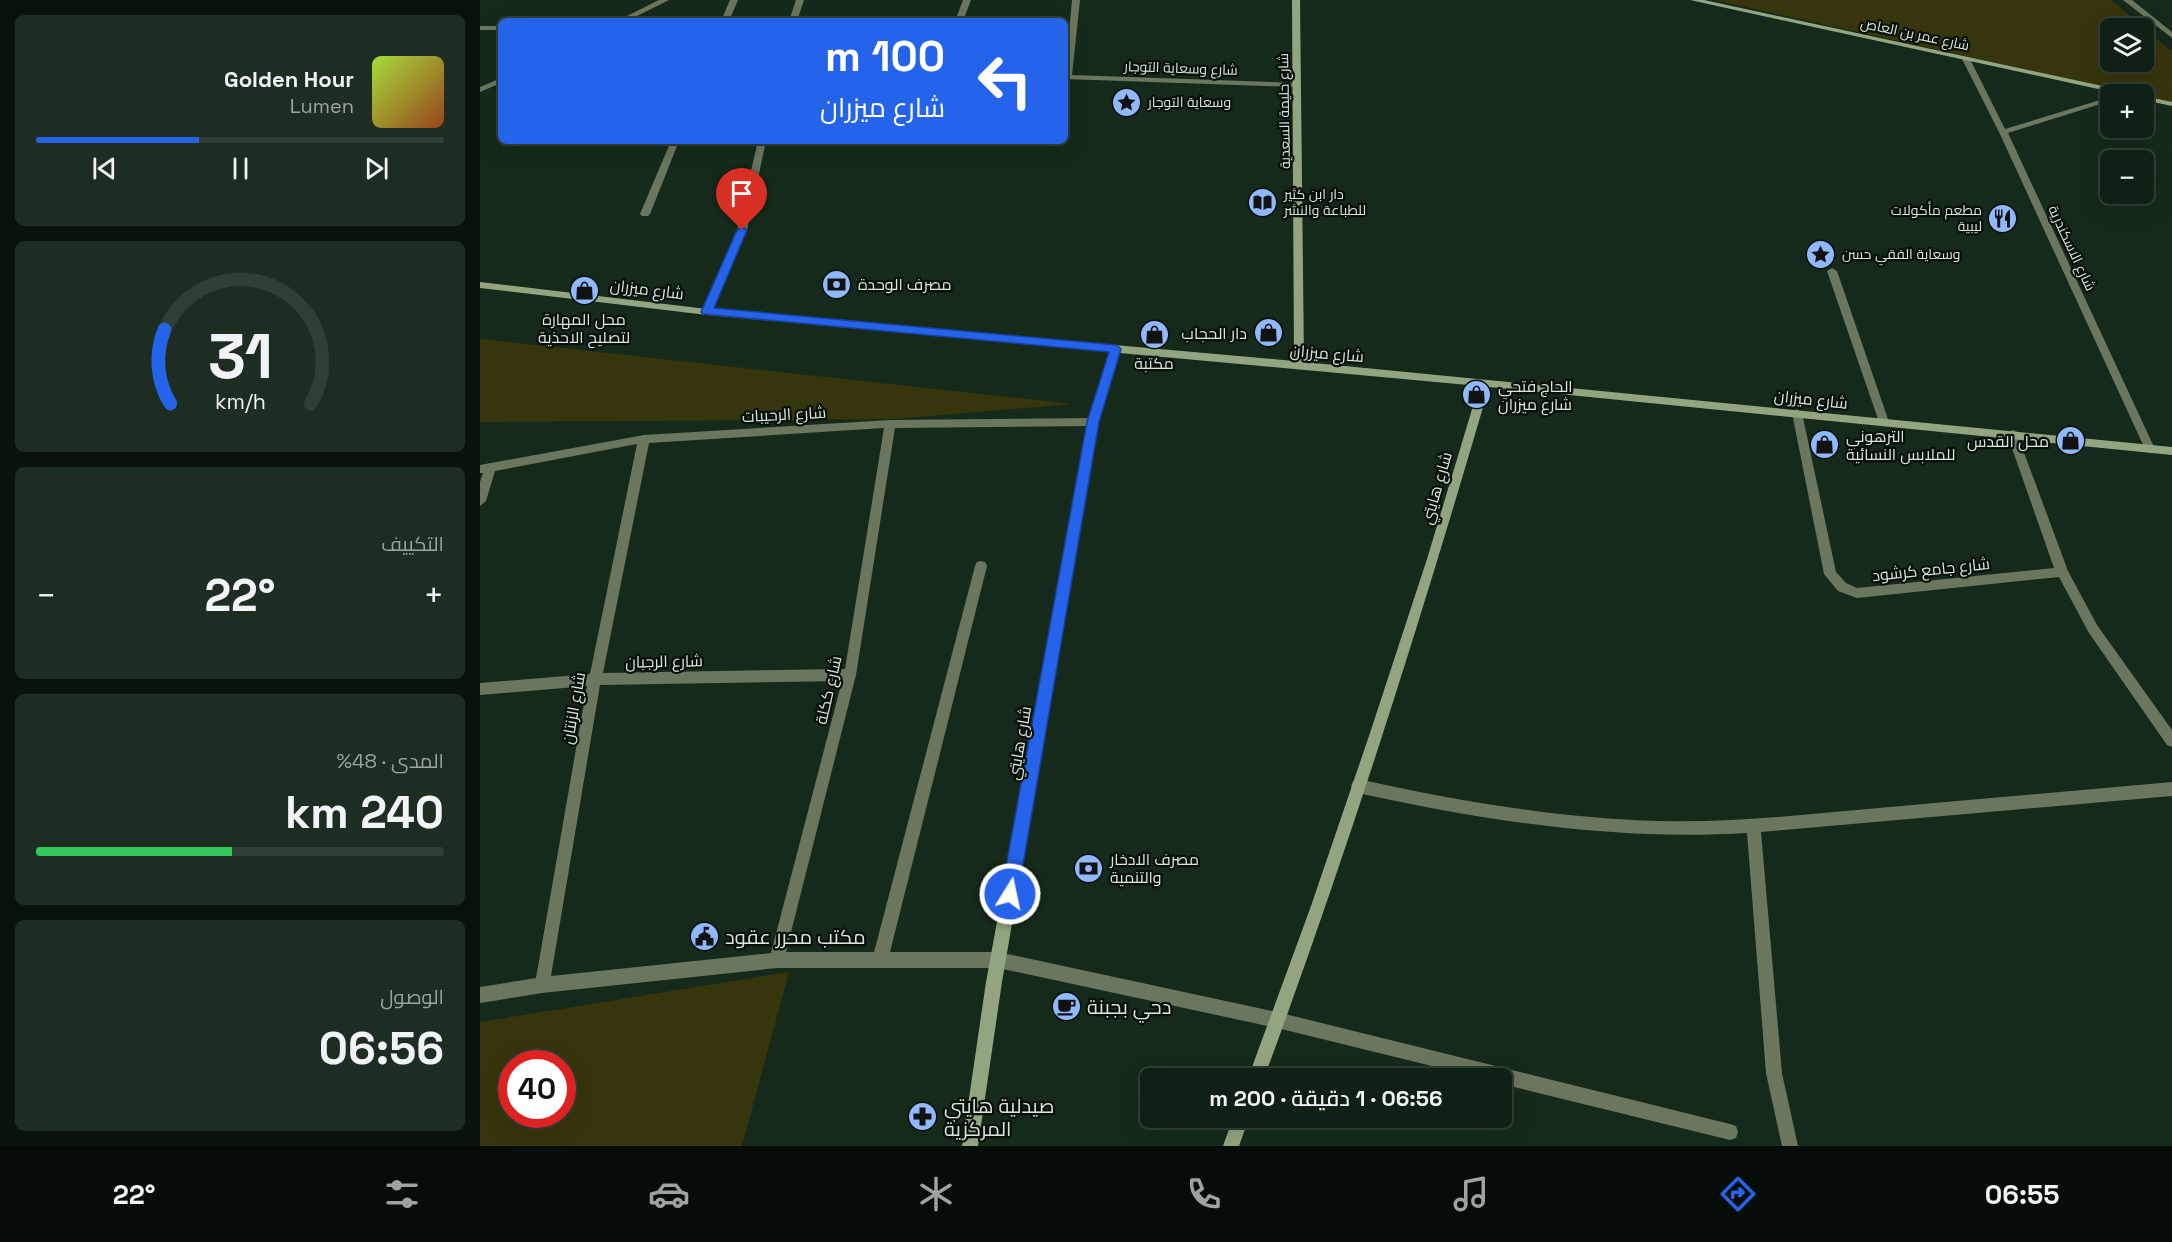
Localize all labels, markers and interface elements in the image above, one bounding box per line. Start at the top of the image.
street label: شارع عمر بن العاص [1859,14,1971,54]
map controls [2100,18,2154,204]
button: layers [2100,18,2154,72]
text: 100 m [825,30,945,83]
icon: left [966,42,1044,120]
street label: شارع حليمة السعدية [1274,53,1294,169]
street label: شارع وسعاية التوجار [1123,57,1238,79]
text: Golden Hour [224,65,354,93]
button: + [2100,84,2154,138]
place icon: وسعاية التوجار [1111,86,1143,118]
text: شارع ميزران [820,90,945,125]
text: Lumen [290,93,354,119]
place label: وسعاية التوجار [1147,93,1231,111]
button: − [2100,150,2154,204]
icon: previous [88,152,121,185]
icon: pause [224,152,257,185]
icon: next [360,152,393,185]
pin [716,168,767,230]
icon: arrive [725,177,758,210]
place label: دار ابن كثير للطباعة والنشر [1283,185,1366,219]
library icon: دار ابن كثير للطباعة والنشر [1247,186,1279,218]
place label: مطعم مأكولات ليبية [1891,201,1982,235]
restaurant icon: مطعم مأكولات ليبية [1987,202,2019,234]
street label: شارع الاسكندرية [2044,202,2100,294]
place icon: وسعاية الفقي حسن [1805,238,1837,270]
place label: وسعاية الفقي حسن [1842,245,1961,266]
bank icon: مصرف الوحدة [821,268,853,300]
place label: مصرف الوحدة [858,274,952,295]
shop icon: محل المهارة لتصليح الاحذية [568,275,600,307]
street label: شارع ميزران [609,275,685,305]
place label: محل المهارة لتصليح الاحذية [538,309,630,349]
text: 31 [207,317,273,396]
shop icon: دار الحجاب [1252,317,1284,349]
shop icon: مكتبة [1138,319,1170,351]
place label: دار الحجاب [1181,323,1247,344]
street label: شارع ميزران [1289,340,1365,368]
place label: مكتبة [1134,353,1174,374]
place label: الحاج فتحي شارع ميزران [1498,376,1573,416]
shop icon: الحاج فتحي شارع ميزران [1461,379,1493,411]
street label: شارع ميزران [1773,385,1849,415]
text: km/h [214,388,266,415]
street label: شارع الرحيبات [741,402,827,428]
shop icon: محل القدس [2054,425,2086,457]
place label: الترهوني للملابس النسائية [1846,426,1955,465]
shop icon: الترهوني للملابس النسائية [1809,429,1841,461]
place label: محل القدس [1967,431,2049,452]
street label: شارع هايتي [1416,449,1460,528]
text: التكييف [381,531,444,557]
street label: شارع جامع كرشود [1871,553,1991,587]
text: 22° [204,567,276,624]
text: − [36,575,56,617]
text: + [424,575,444,617]
street label: شارع الرجبان [625,650,703,674]
street label: شارع ككلة [810,654,848,727]
street label: شارع الزنتان [557,670,591,746]
street label: شارع هايتي [1003,705,1039,782]
text: المدى · 48% [337,748,444,774]
text: 240 km [285,784,444,841]
place label: مصرف الادخار والتنمية [1109,849,1199,888]
bank icon: مصرف الادخار والتنمية [1073,852,1105,884]
position arrow [978,862,1042,926]
public building icon: مكتب محرر عقود [688,921,720,953]
place label: مكتب محرر عقود [725,924,866,950]
text: الوصول [380,984,444,1010]
cafe icon: دحي بجبنة [1050,991,1082,1023]
place label: دحي بجبنة [1087,994,1171,1023]
text: 06:56 [319,1020,444,1077]
speed limit sign: 40 [498,1050,576,1128]
text: 06:56 · 1 دقيقة · 200 m [1209,1084,1443,1112]
place label: صيدلية هايتي المركزية [944,1093,1054,1142]
pharmacy icon: صيدلية هايتي المركزية [907,1101,939,1133]
icon: filters [381,1173,423,1215]
icon: car [648,1173,690,1215]
icon: climate [915,1173,957,1215]
icon: phone [1183,1173,1225,1215]
icon: music [1450,1173,1492,1215]
icon: directions [1717,1173,1759,1215]
text: 22° [113,1177,155,1212]
text: 06:55 [1985,1177,2059,1212]

